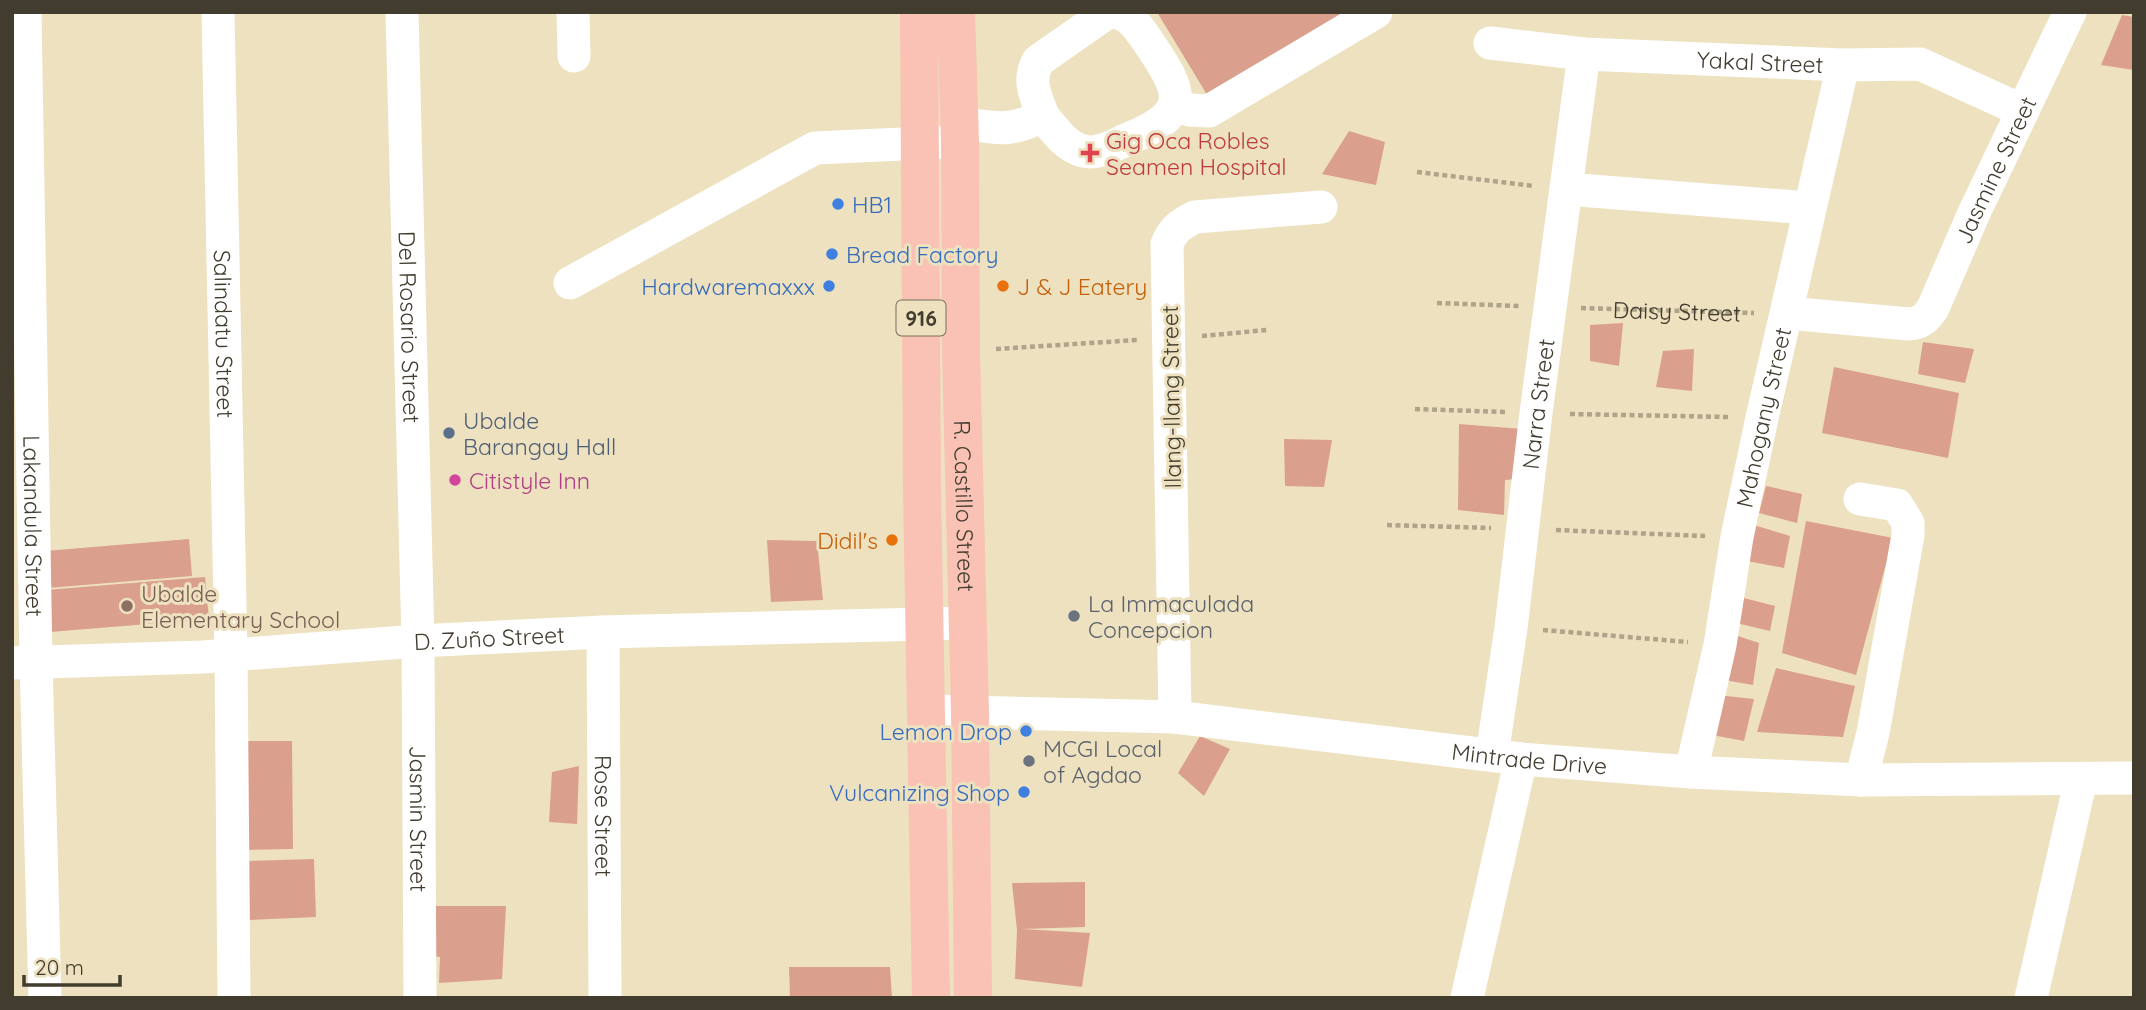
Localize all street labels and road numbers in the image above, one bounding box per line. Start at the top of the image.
street label: Yakal Street [1696,44,1824,79]
street label: Jasmine Street [1948,92,2042,248]
street label: Del Rosario Street [393,230,427,424]
street label: Salindatu Street [208,249,241,419]
street label: Daisy Street [1612,294,1742,327]
road number: 916 [897,300,946,336]
street label: Ilang-Ilang Street [1155,305,1187,489]
street label: Mahogany Street [1729,324,1797,510]
street label: Narra Street [1515,337,1560,471]
street label: R. Castillo Street [948,420,981,592]
street label: Lakandula Street [18,435,50,617]
street label: D. Zuño Street [413,619,566,656]
street label: Mintrade Drive [1450,736,1608,780]
street label: Jasmin Street [404,746,434,892]
street label: Rose Street [589,755,619,877]

